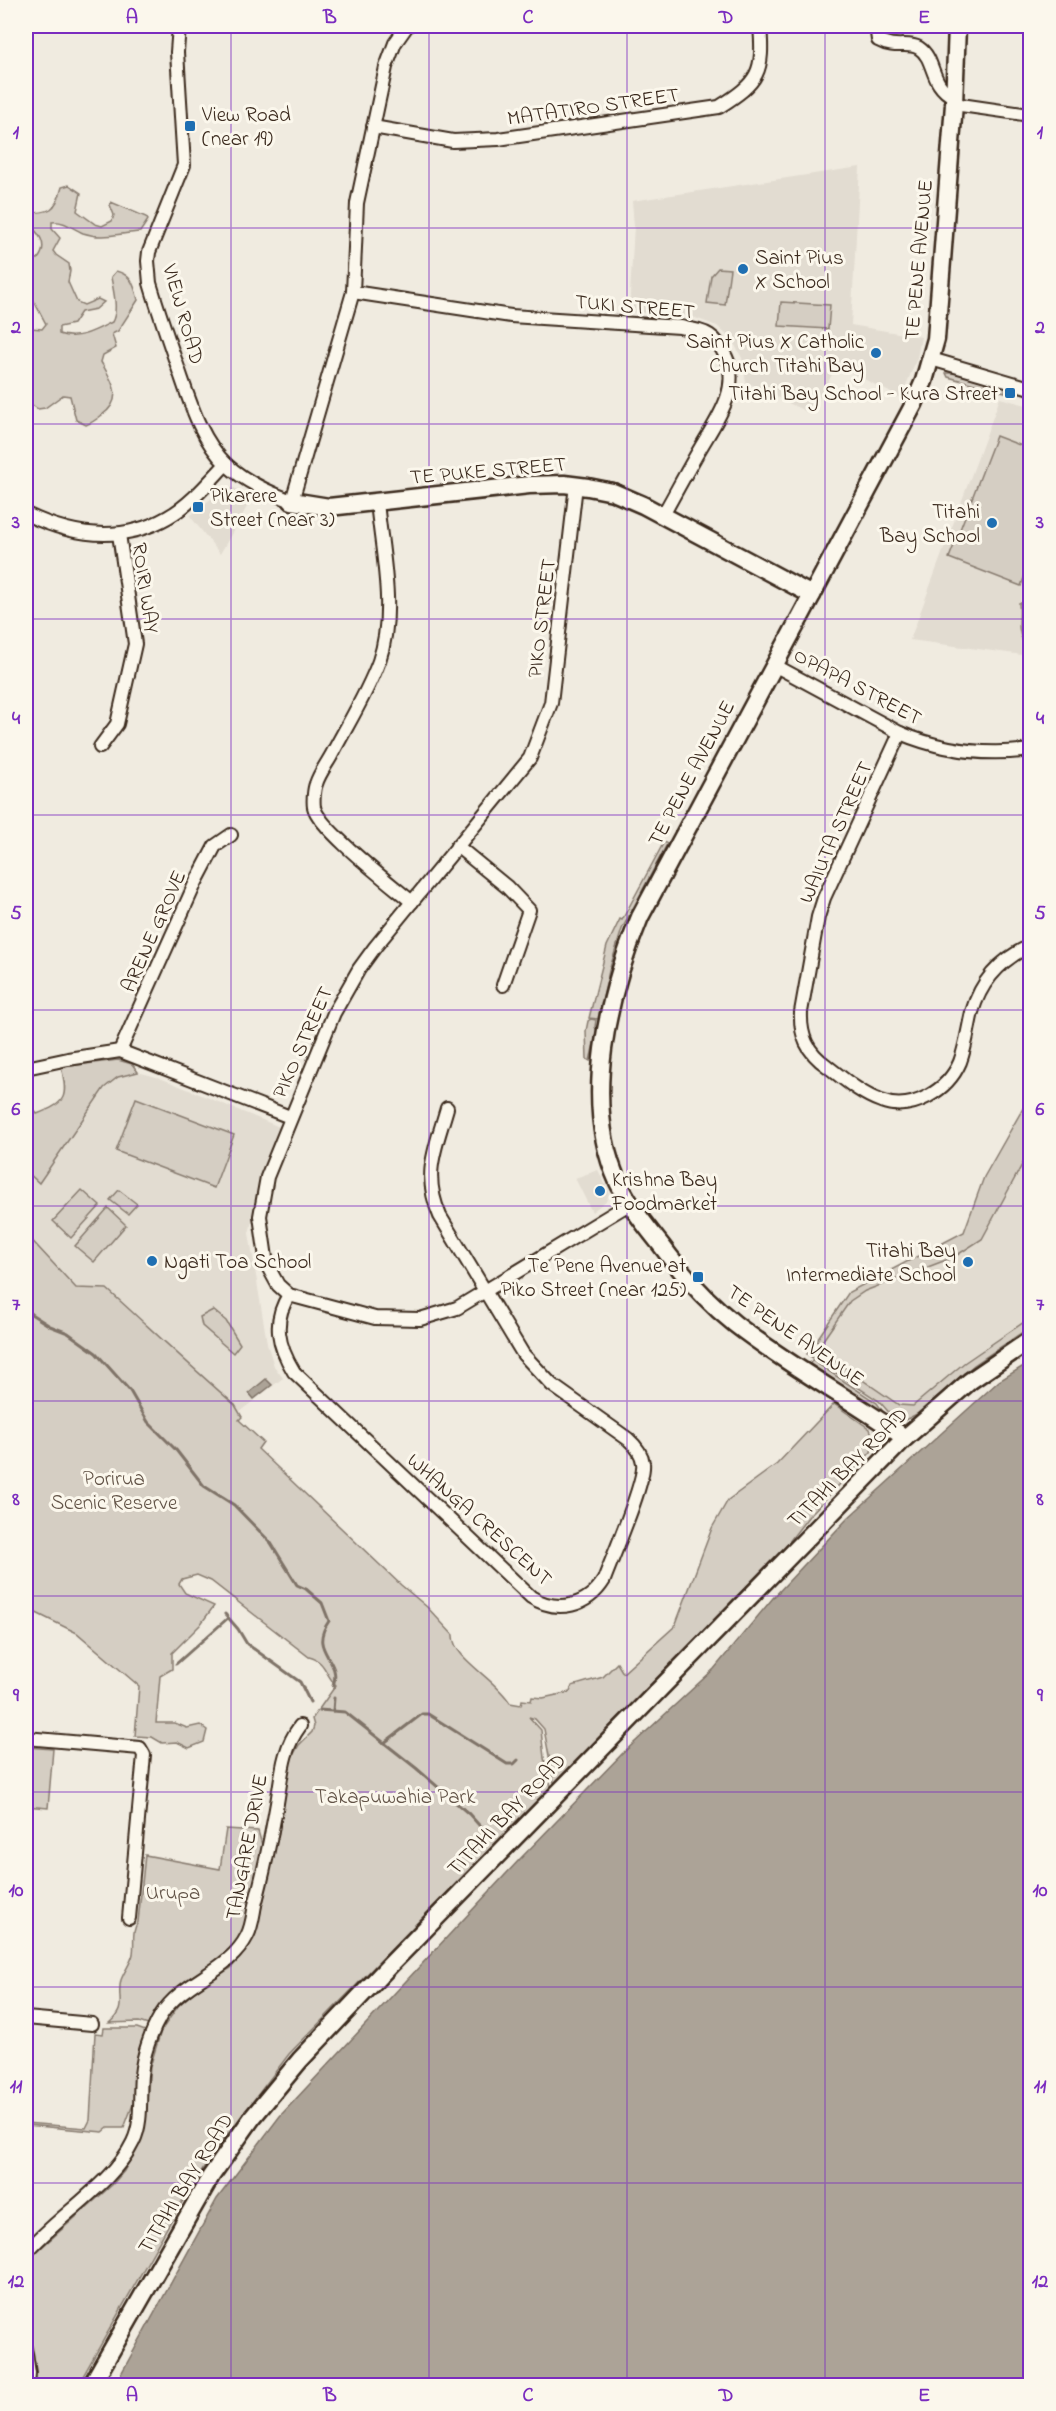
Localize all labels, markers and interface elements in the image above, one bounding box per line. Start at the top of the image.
text: A [126,4,138,33]
text: B [322,4,337,33]
text: C [523,4,534,33]
text: D [718,4,733,33]
text: E [918,4,930,33]
street label: MATATIRO STREET [505,81,681,135]
place label: View Road (near 19) [201,101,291,155]
text: 1 [13,119,20,148]
marker: View Road (near 19) [183,119,197,133]
text: 1 [1037,119,1044,148]
street label: TE PENE AVENUE [898,178,942,342]
place label: Saint Pius X School [755,244,844,298]
street label: VIEW ROAD [153,260,211,368]
marker: Saint Pius X School [736,262,750,276]
street label: TUKI STREET [574,288,696,328]
text: 2 [10,314,21,343]
text: 2 [1034,314,1045,343]
place label: Saint Pius X Catholic Church Titahi Bay [686,328,865,384]
marker: Saint Pius X Catholic Church Titahi Bay [869,346,883,360]
place label: Titahi Bay School - Kura Street [728,380,998,412]
marker: Titahi Bay School - Kura Street [1003,386,1017,400]
street label: TE PUKE STREET [409,450,568,494]
place label: Pikarere Street (near 3) [210,482,335,536]
place label: Titahi Bay School [879,498,980,554]
marker: Pikarere Street (near 3) [191,500,205,514]
text: 3 [11,509,20,538]
text: 3 [1035,509,1044,538]
marker: Titahi Bay School [985,516,999,530]
street label: ROIRI WAY [123,541,165,636]
street label: PIKO STREET [521,557,565,679]
street label: OPAPA STREET [788,641,927,734]
street label: TE PENE AVENUE [642,696,744,852]
text: 4 [12,705,21,734]
text: 4 [1036,705,1045,734]
street label: WAIUTA STREET [792,757,881,908]
street label: ARENE GROVE [115,866,195,998]
text: 5 [10,900,22,929]
text: 5 [1034,900,1046,929]
street label: PIKO STREET [266,982,342,1104]
text: 6 [12,1096,21,1125]
text: 6 [1036,1096,1045,1125]
place label: Krishna Bay Foodmarket [611,1166,717,1220]
marker: Krishna Bay Foodmarket [593,1184,607,1198]
place label: Titahi Bay Intermediate School [786,1237,956,1291]
place label: Ngati Toa School [164,1248,311,1280]
place label: Te Pene Avenue at Piko Street (near 125) [501,1252,686,1306]
marker: Ngati Toa School [145,1254,159,1268]
marker: Titahi Bay Intermediate School [961,1255,975,1269]
marker: Te Pene Avenue at Piko Street (near 125) [691,1270,705,1284]
street label: TE PENE AVENUE [720,1278,870,1395]
text: 7 [12,1291,21,1320]
text: 7 [1036,1291,1045,1320]
street label: TITAHI BAY ROAD [781,1401,916,1536]
street label: WHANGA CRESCENT [399,1447,558,1594]
park label: Porirua Scenic Reserve [51,1465,178,1519]
text: 8 [11,1486,20,1515]
text: 8 [1035,1486,1044,1515]
text: 9 [12,1682,20,1711]
text: 9 [1036,1682,1044,1711]
street label: TITAHI BAY ROAD [441,1747,574,1883]
street label: TANGARE DRIVE [219,1772,277,1923]
park label: Takapuwahia Park [315,1783,476,1813]
text: 10 [9,1877,24,1906]
text: 10 [1033,1877,1048,1906]
park label: Urupa [146,1879,200,1909]
text: 11 [10,2073,23,2102]
text: 11 [1034,2073,1047,2102]
street label: TITAHI BAY ROAD [132,2108,242,2260]
text: 12 [8,2268,24,2297]
text: 12 [1032,2268,1048,2297]
text: A [126,2382,138,2411]
text: B [322,2382,337,2411]
text: C [523,2382,534,2411]
text: D [718,2382,733,2411]
text: E [918,2382,930,2411]

